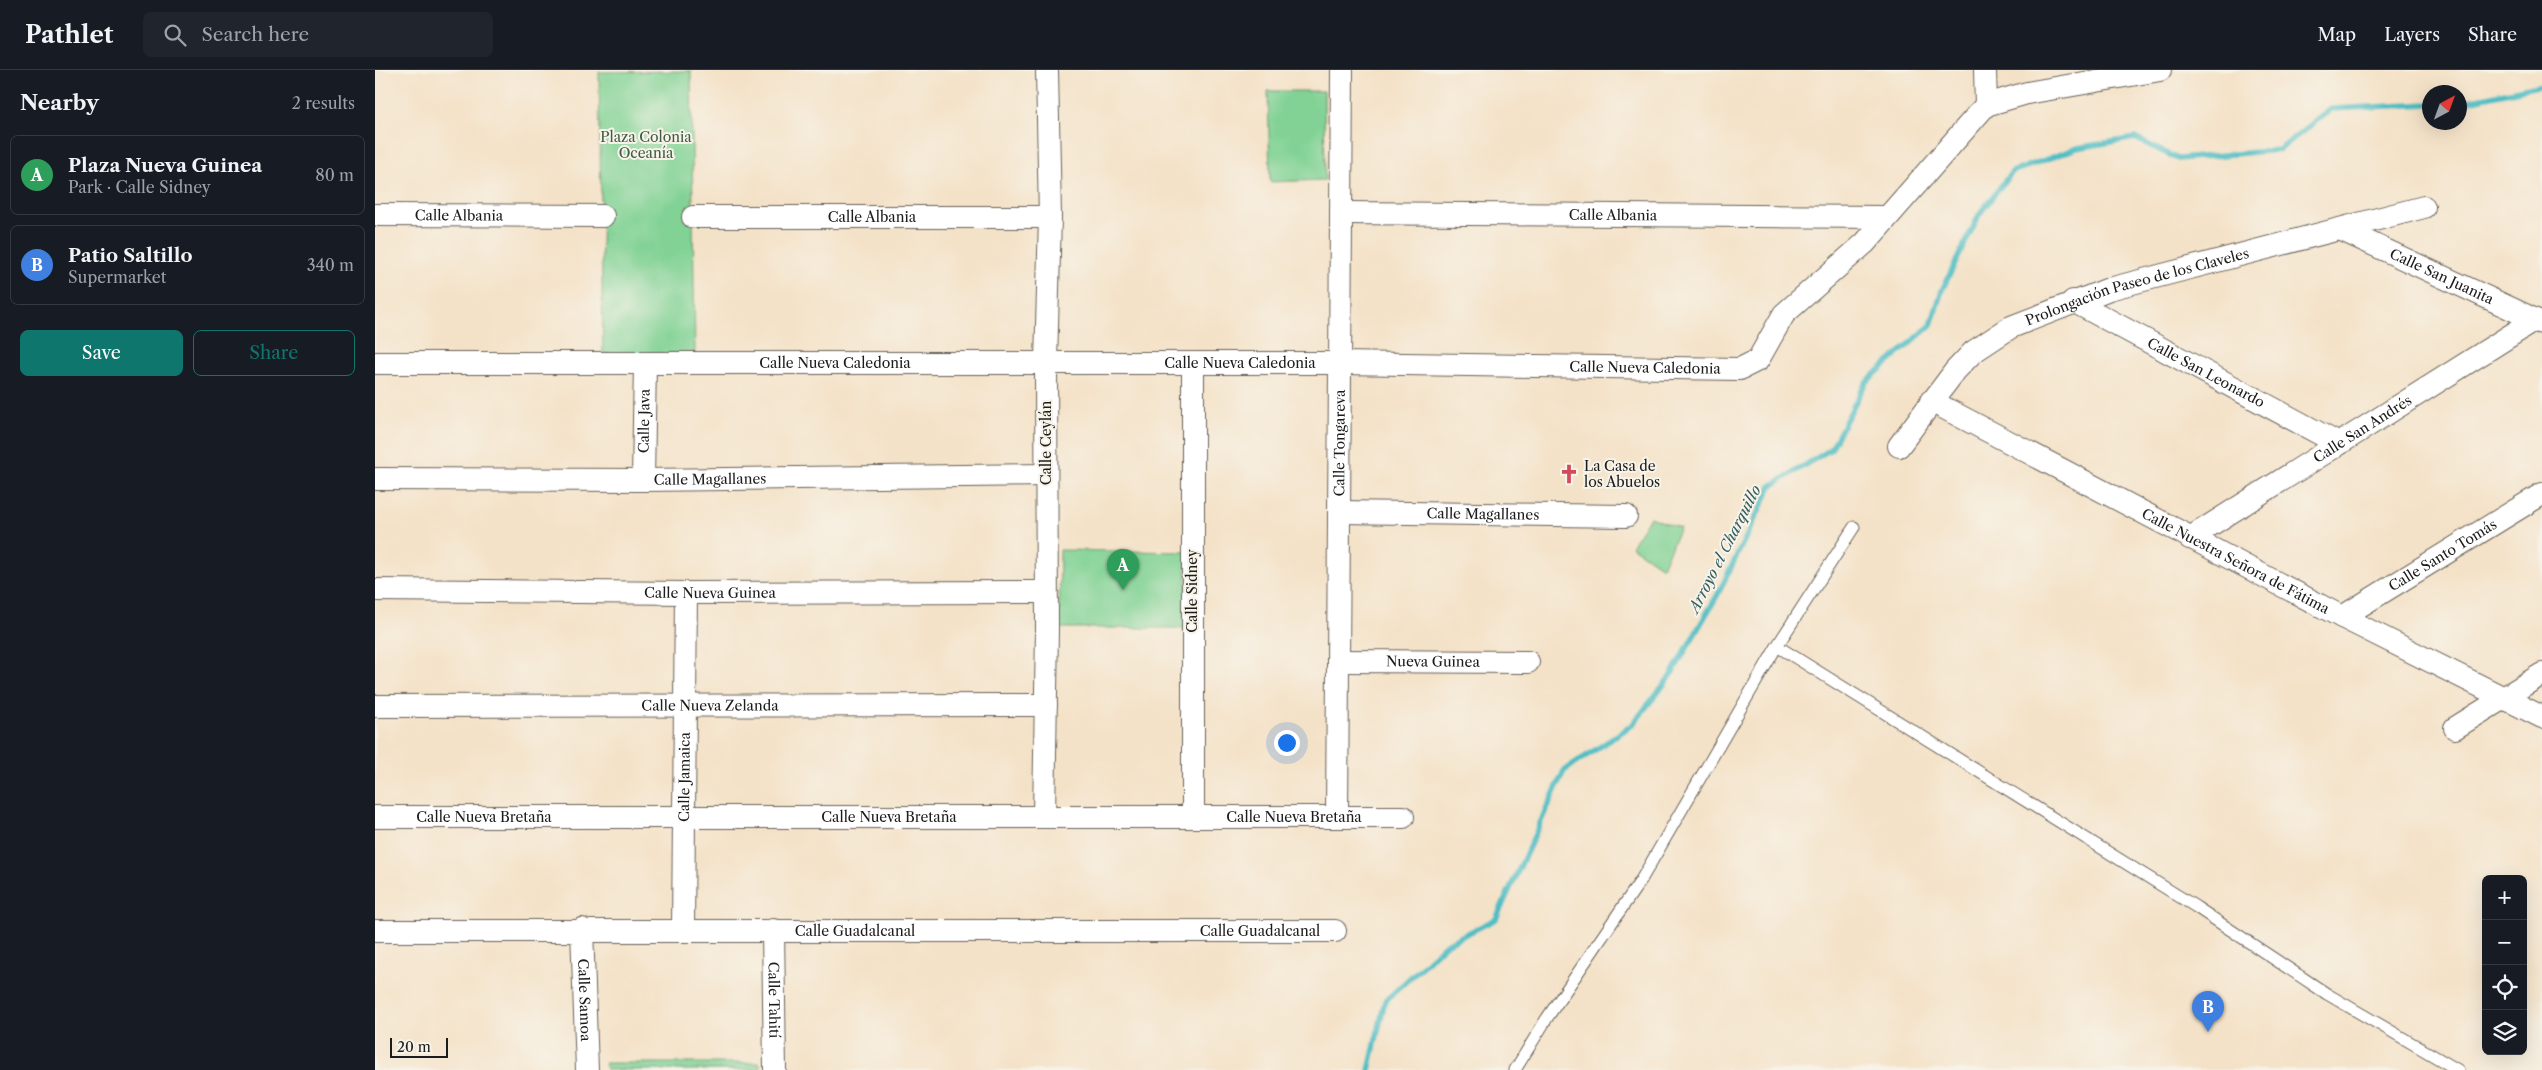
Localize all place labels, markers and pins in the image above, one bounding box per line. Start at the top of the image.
place label: La Casa de los Abuelos [1584,457,1660,491]
church icon: La Casa de los Abuelos [1558,463,1580,485]
pin: A [1107,549,1139,590]
pin: B [2192,991,2224,1032]

